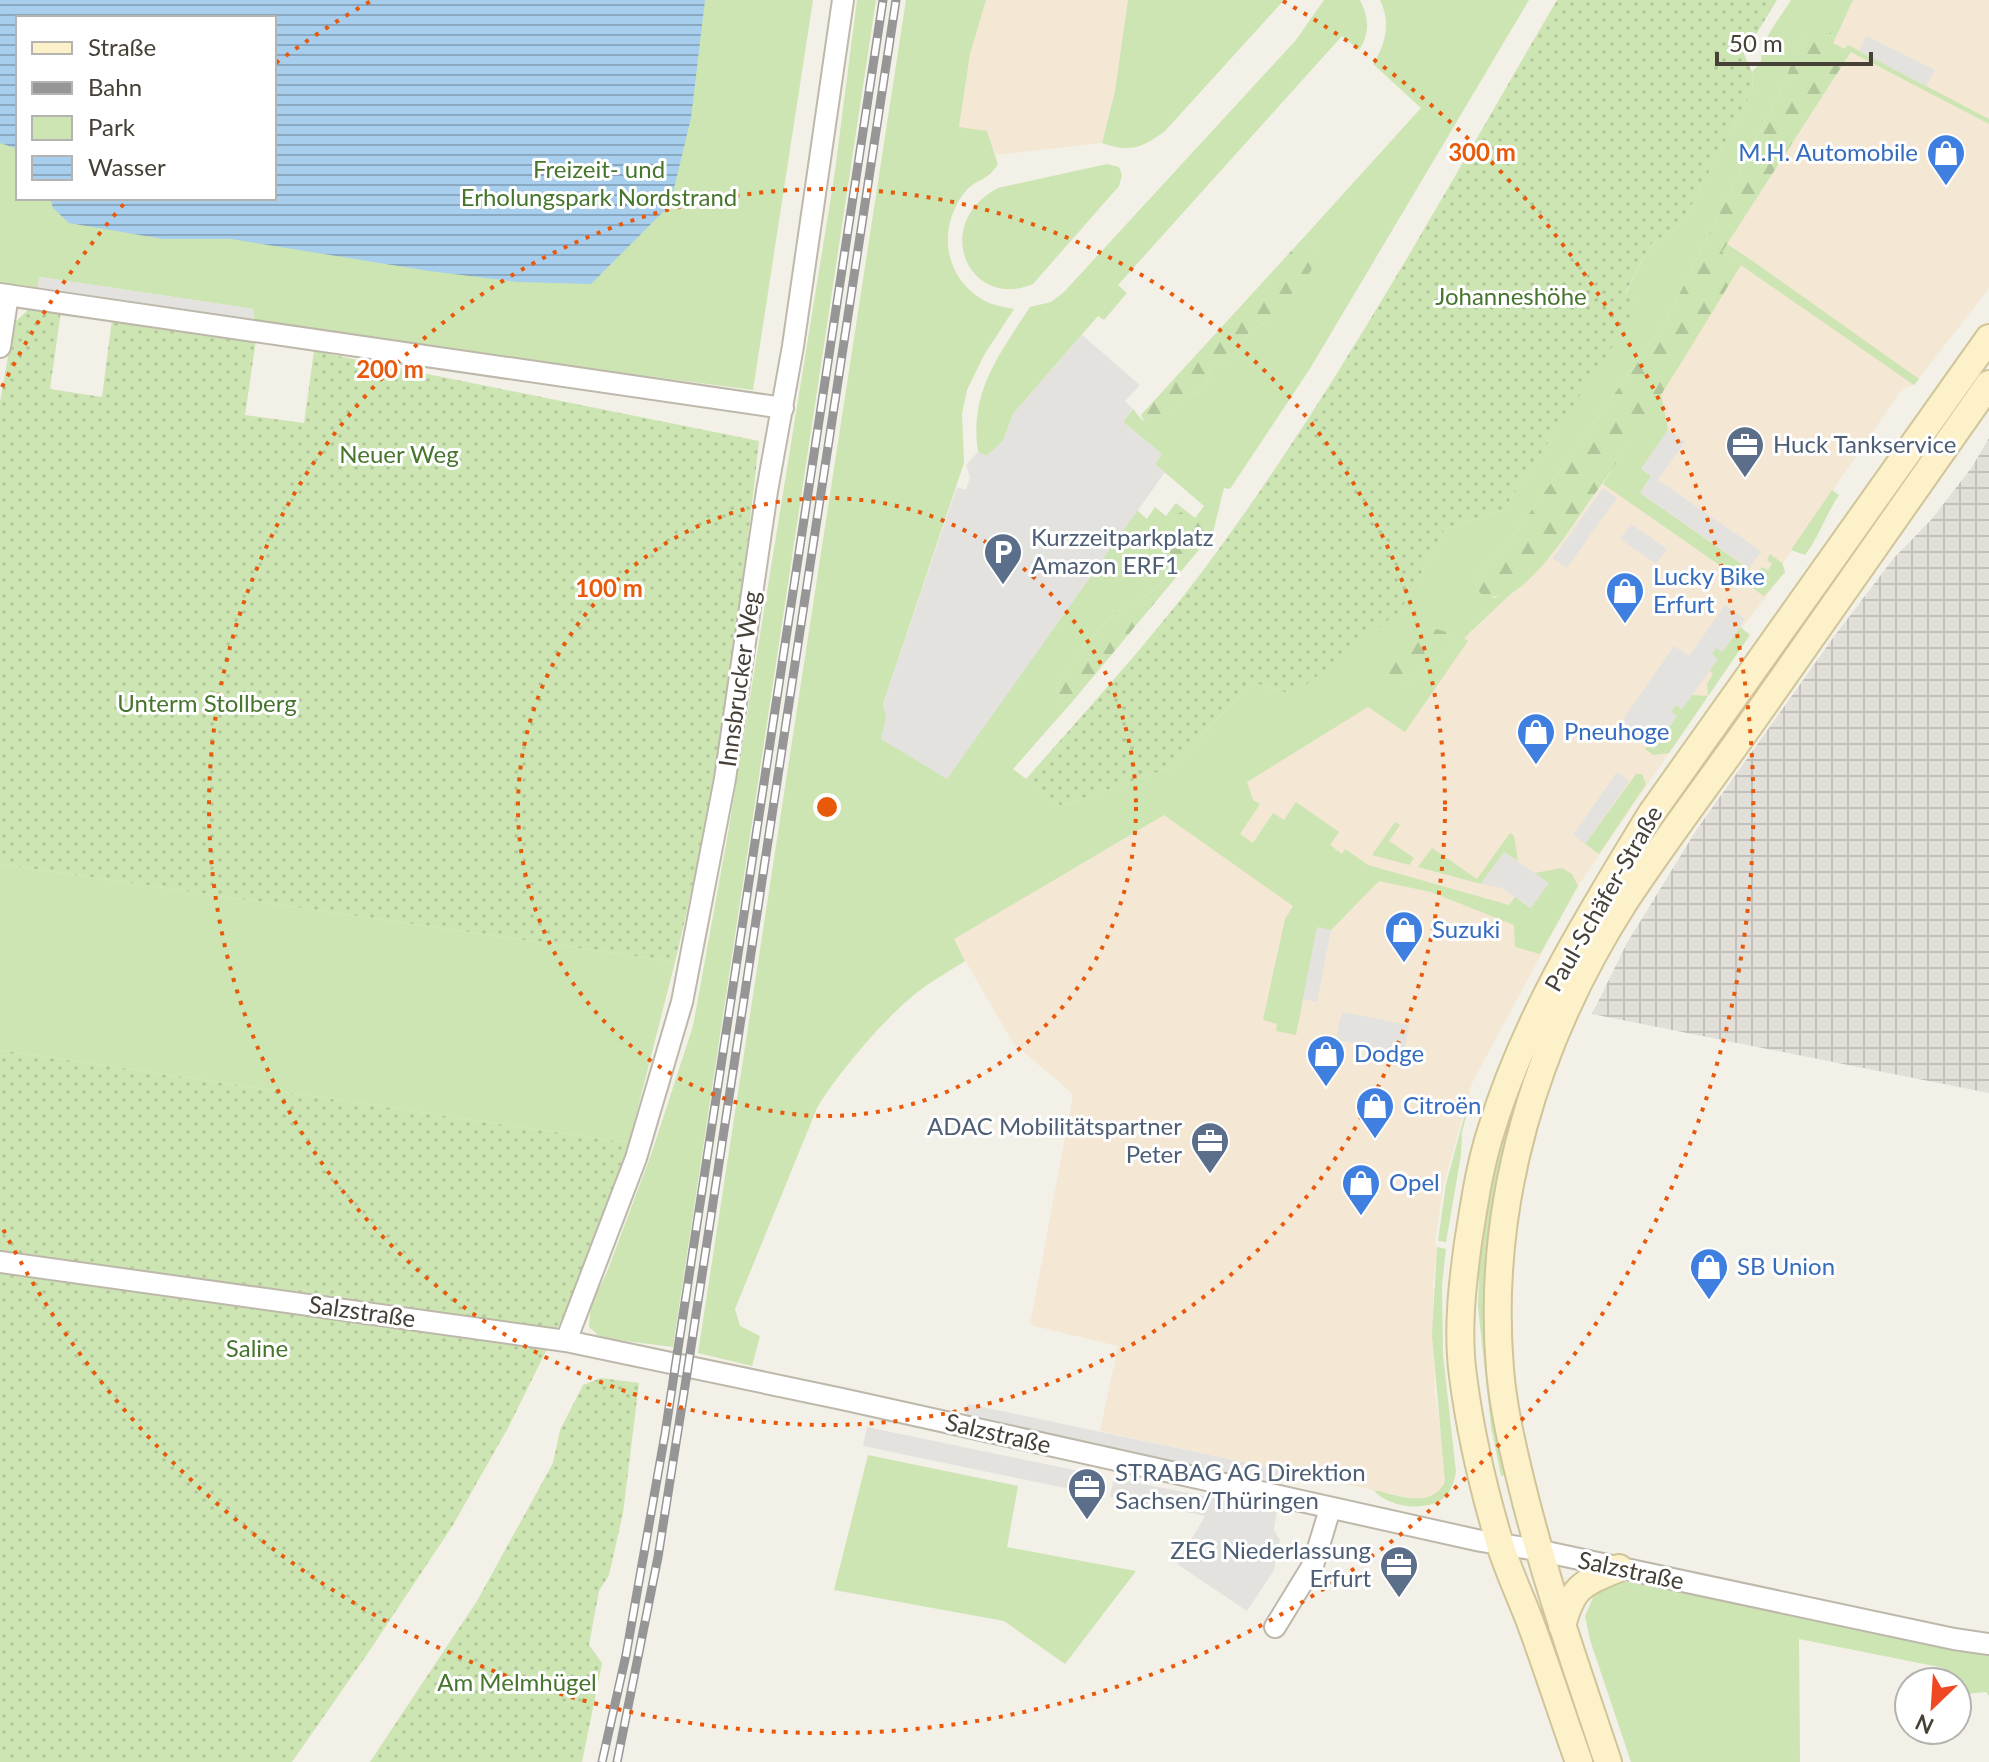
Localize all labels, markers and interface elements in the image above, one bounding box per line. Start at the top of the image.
legend [16,16,276,200]
scale bar [1717,16,1871,66]
text: 50 m [1729,28,1783,57]
text: Straße [88,32,156,61]
text: Bahn [88,72,142,101]
text: Park [88,112,136,141]
shop icon: M.H. Automobile [1925,132,1967,187]
text: 300 m [1448,137,1516,166]
place label: M.H. Automobile [1738,137,1918,166]
text: Wasser [88,152,166,181]
park label: Freizeit- und Erholungspark Nordstrand [461,154,737,211]
park label: Johanneshöhe [1435,281,1587,310]
text: 200 m [356,354,424,383]
office icon: Huck Tankservice [1724,424,1766,479]
place label: Huck Tankservice [1773,429,1956,458]
park label: Neuer Weg [339,439,459,468]
place label: Kurzzeitparkplatz Amazon ERF1 [1031,522,1214,579]
parking icon: Kurzzeitparkplatz Amazon ERF1 [982,531,1024,586]
place label: Lucky Bike Erfurt [1653,561,1765,618]
shop icon: Lucky Bike Erfurt [1604,570,1646,625]
text: 100 m [575,573,643,602]
street label: Innsbrucker Weg [712,589,765,769]
park label: Unterm Stollberg [117,688,297,717]
shop icon: Pneuhoge [1515,711,1557,766]
place label: Pneuhoge [1564,716,1670,745]
centre of rings [813,793,841,821]
street label: Paul-Schäfer-Straße [1538,800,1668,996]
shop icon: Suzuki [1383,909,1425,964]
place label: Suzuki [1432,914,1500,943]
shop icon: Dodge [1305,1033,1347,1088]
place label: Dodge [1354,1038,1424,1067]
shop icon: Citroën [1354,1085,1396,1140]
place label: Citroën [1403,1090,1481,1119]
place label: ADAC Mobilitätspartner Peter [927,1111,1182,1168]
office icon: ADAC Mobilitätspartner Peter [1189,1120,1231,1175]
shop icon: Opel [1340,1162,1382,1217]
place label: Opel [1389,1167,1440,1196]
shop icon: SB Union [1688,1246,1730,1301]
place label: SB Union [1737,1251,1835,1280]
street label: Salzstraße [307,1289,417,1332]
park label: Saline [226,1333,288,1362]
street label: Salzstraße [943,1406,1054,1459]
place label: STRABAG AG Direktion Sachsen/Thüringen [1115,1457,1366,1514]
office icon: STRABAG AG Direktion Sachsen/Thüringen [1066,1466,1108,1521]
place label: ZEG Niederlassung Erfurt [1170,1535,1371,1592]
office icon: ZEG Niederlassung Erfurt [1378,1544,1420,1599]
street label: Salzstraße [1576,1544,1687,1595]
north arrow [1893,1666,1973,1746]
park label: Am Melmhügel [437,1667,597,1696]
text: N [1911,1709,1938,1740]

